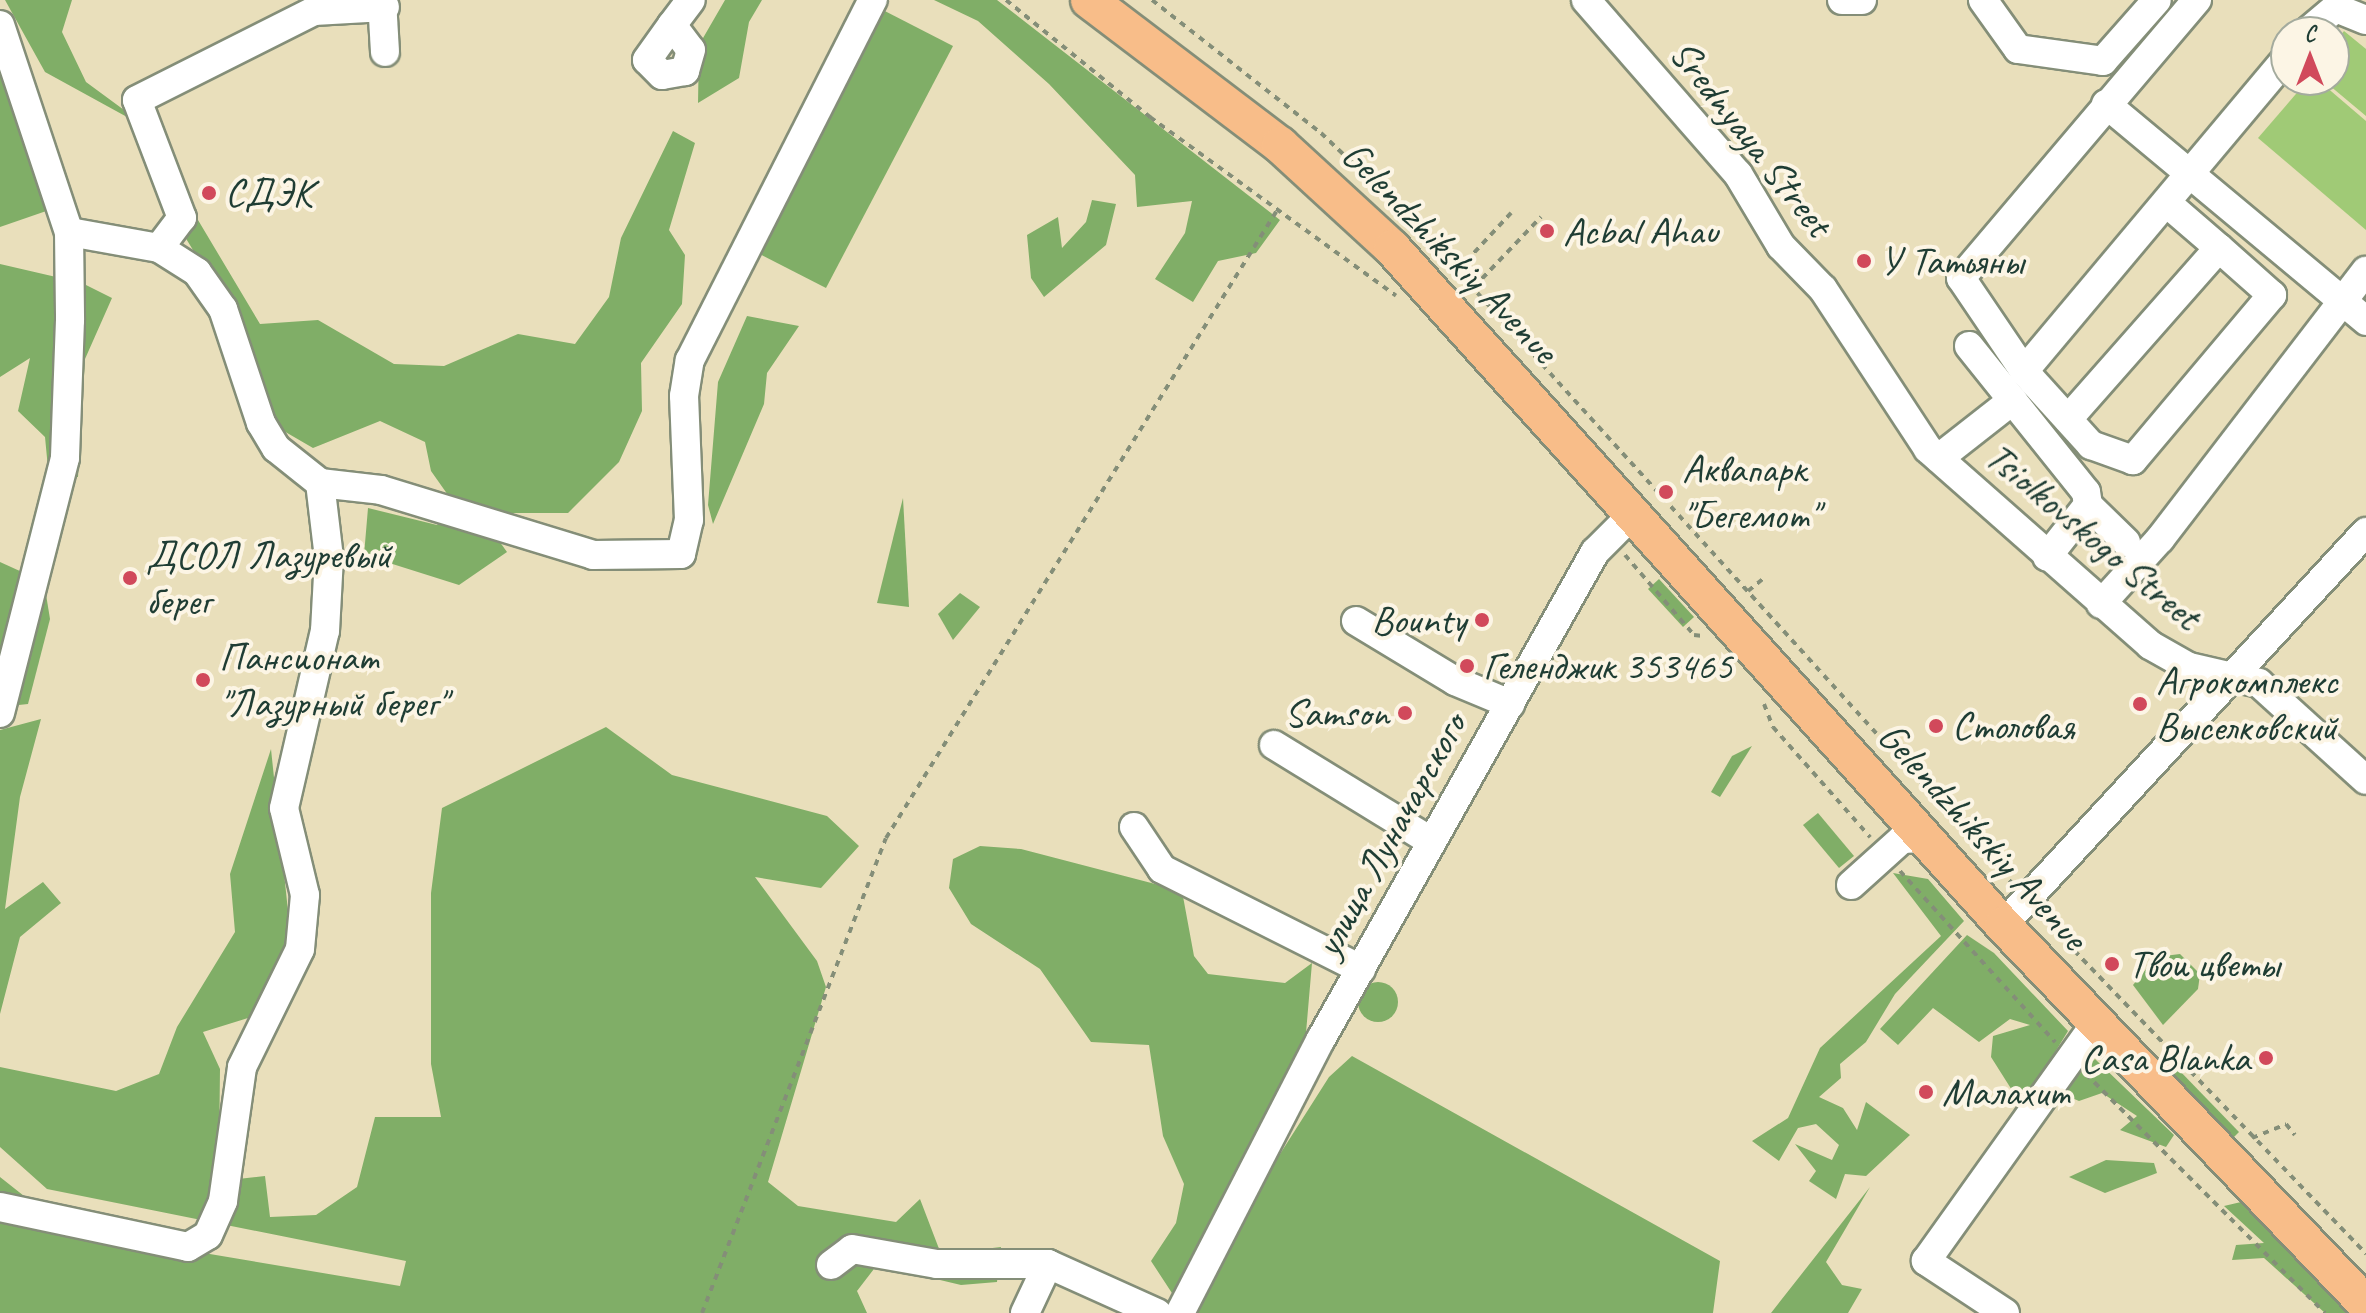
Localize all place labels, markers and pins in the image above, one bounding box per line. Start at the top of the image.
place label: СДЭК [225,169,313,217]
marker: СДЭК [200,184,218,202]
place label: Acbal Ahau [1563,207,1720,255]
marker: Acbal Ahau [1538,222,1556,240]
place label: У Татьяны [1880,237,2024,285]
marker: У Татьяны [1855,252,1873,270]
place label: Аквапарк "Бегемот" [1682,445,1818,539]
marker: Аквапарк "Бегемот" [1657,483,1675,501]
place label: ДСОЛ Лазуревый берег [146,531,391,625]
marker: ДСОЛ Лазуревый берег [121,569,139,587]
place label: Bounty [1371,596,1466,644]
marker: Bounty [1473,611,1491,629]
place label: Пансионат "Лазурный берег" [219,633,446,727]
place label: Геленджик 353465 [1483,642,1733,690]
marker: Геленджик 353465 [1458,657,1476,675]
place label: Агрокомплекс Выселковский [2156,657,2337,751]
marker: Пансионат "Лазурный берег" [194,671,212,689]
place label: Samson [1284,689,1389,737]
marker: Агрокомплекс Выселковский [2131,695,2149,713]
place label: Столовая [1952,702,2074,750]
marker: Samson [1396,704,1414,722]
marker: Столовая [1927,717,1945,735]
place label: Твои цветы [2128,940,2282,988]
marker: Твои цветы [2103,955,2121,973]
place label: Casa Blanka [2080,1034,2250,1082]
marker: Casa Blanka [2257,1049,2275,1067]
place label: Малахит [1942,1068,2070,1116]
marker: Малахит [1917,1083,1935,1101]

